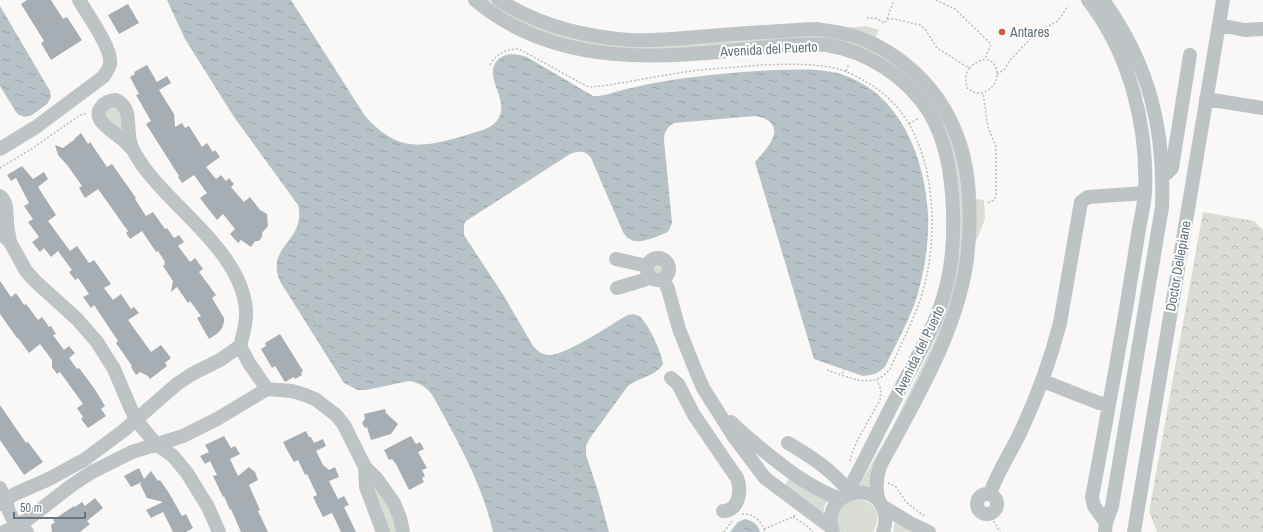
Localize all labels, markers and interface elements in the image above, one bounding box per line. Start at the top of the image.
place label: Antares [1009,23,1050,41]
marker: Antares [997,27,1007,37]
street label: Avenida del Puerto [719,37,818,61]
street label: Doctor Dellepiane [1161,219,1195,313]
street label: Avenida del Puerto [889,302,948,399]
scale bar [14,494,85,520]
text: 50 m [20,500,42,516]

